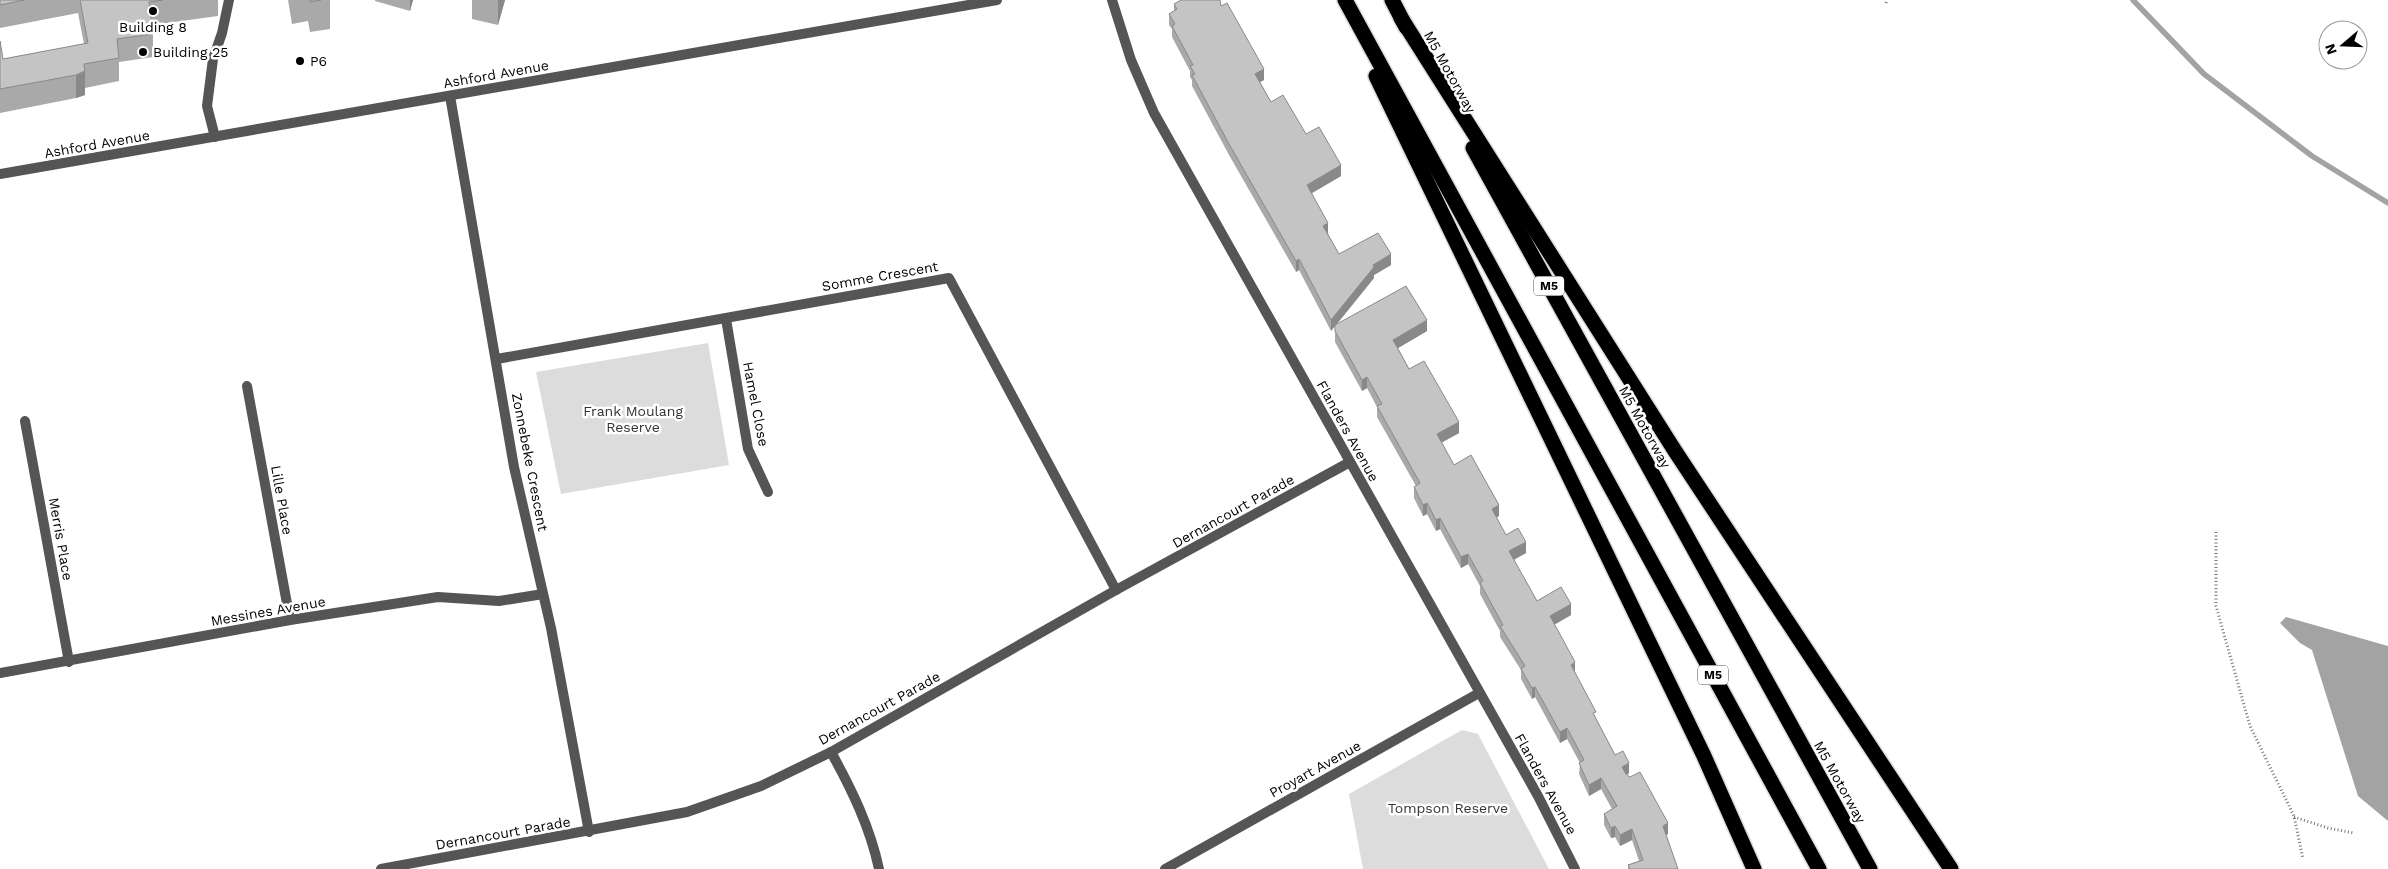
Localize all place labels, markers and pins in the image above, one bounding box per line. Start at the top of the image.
marker: Building 8 [147,5,159,17]
place label: Building 8 [119,19,187,35]
place label: Building 25 [153,44,229,60]
marker: Building 25 [137,46,149,58]
place label: P6 [310,53,327,69]
marker: P6 [294,55,306,67]

